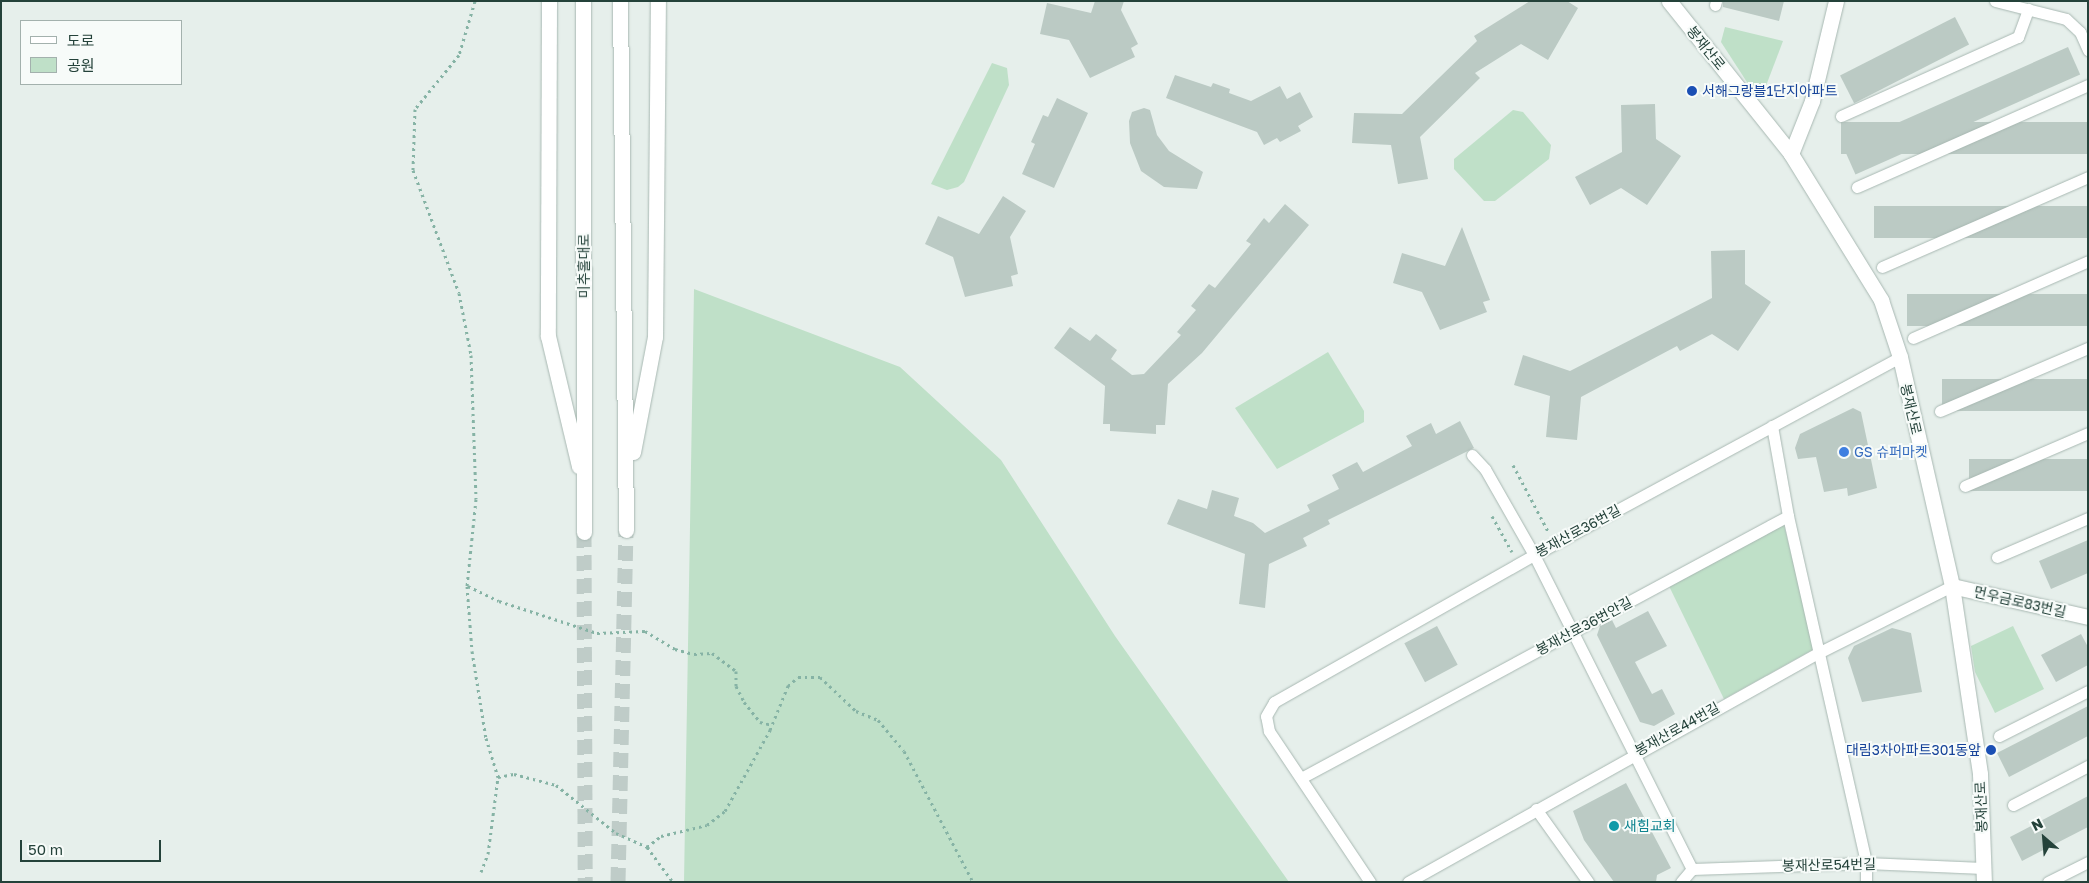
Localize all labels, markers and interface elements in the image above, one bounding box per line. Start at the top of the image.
legend [20,20,182,85]
street label: 봉재산로 [1683,23,1729,73]
text: 도로 [67,31,95,49]
text: 공원 [67,56,95,74]
place label: 서해그랑블1단지아파트 [1702,83,1838,99]
marker: 서해그랑블1단지아파트 [1686,85,1698,97]
street label: 미추홀대로 [576,234,592,298]
street label: 봉재산로 [1897,382,1925,436]
place label: GS 슈퍼마켓 [1854,444,1928,460]
marker: GS 슈퍼마켓 [1838,446,1850,458]
street label: 봉재산로36번길 [1533,502,1623,560]
street label: 먼우금로83번길 [1972,583,2068,621]
street label: 봉재산로36번안길 [1533,594,1635,658]
street label: 봉재산로44번길 [1632,699,1722,759]
place label: 대림3차아파트301동앞 [1846,742,1981,758]
marker: 대림3차아파트301동앞 [1985,744,1997,756]
street label: 봉재산로 [1972,781,1990,833]
north arrow [2019,813,2069,863]
text: N [2028,814,2046,834]
place label: 새힘교회 [1624,818,1676,834]
marker: 새힘교회 [1608,820,1620,832]
scale bar [22,830,164,862]
text: 50 m [28,840,63,858]
street label: 봉재산로54번길 [1782,856,1876,874]

